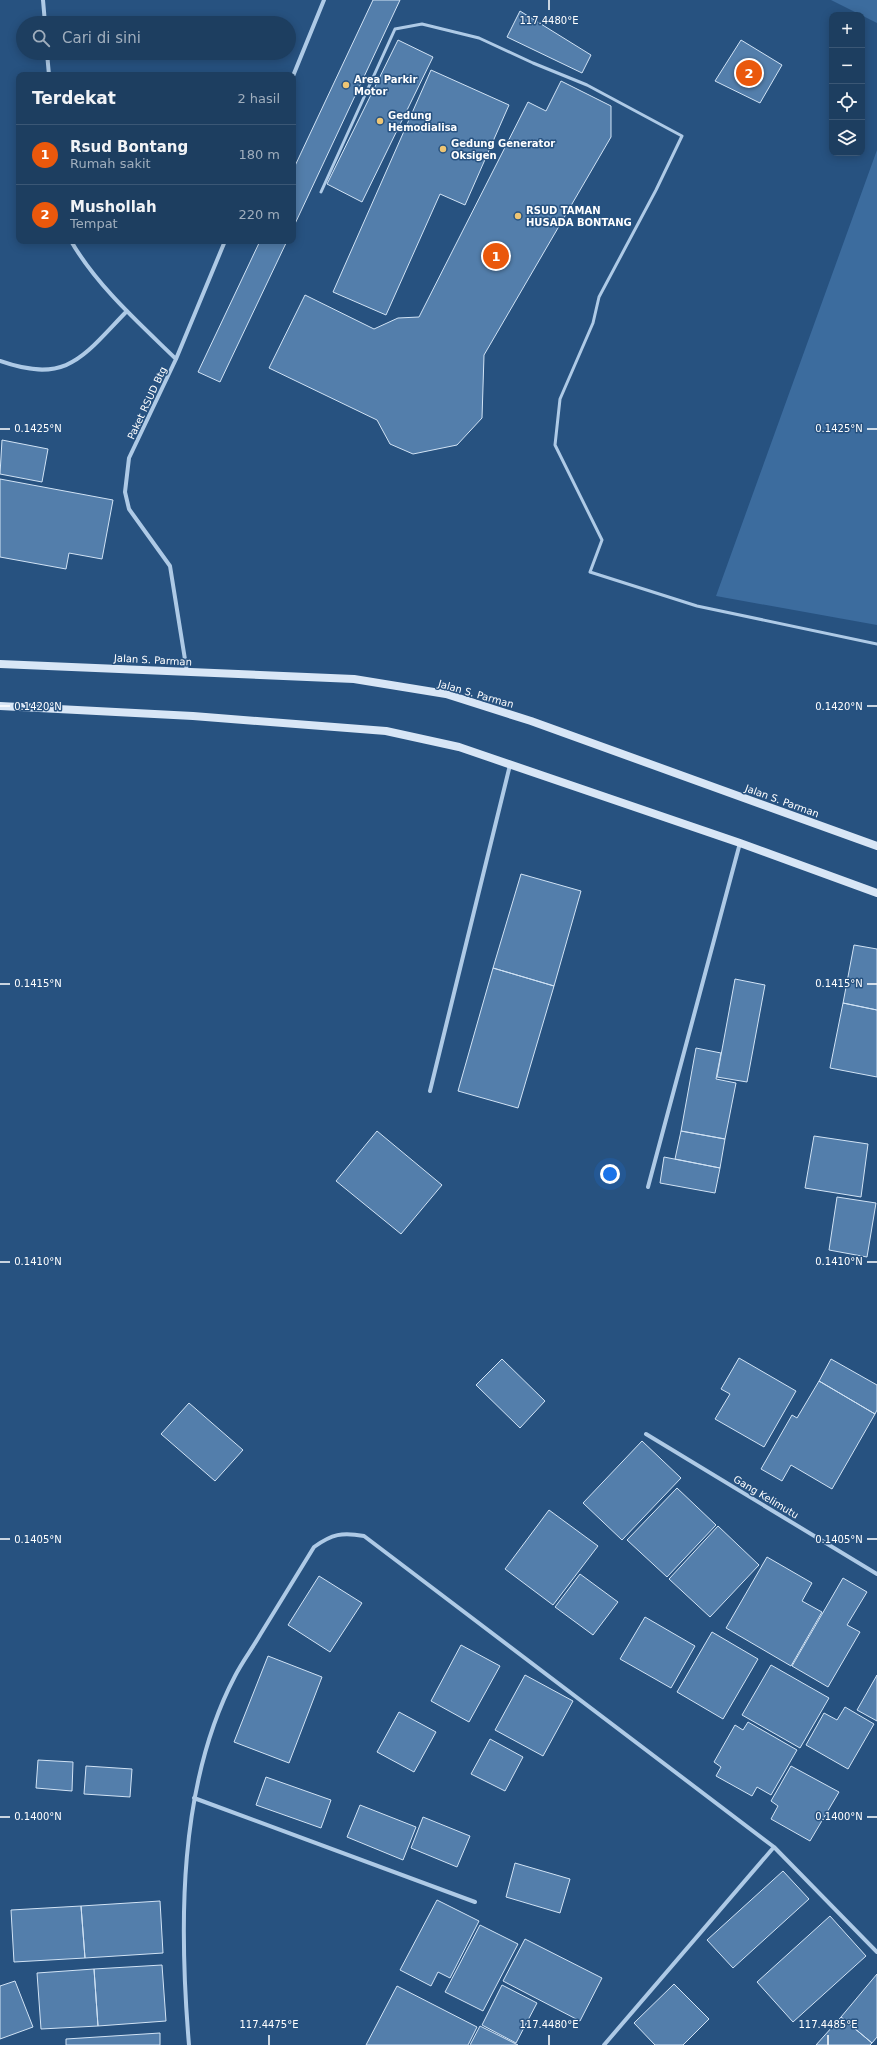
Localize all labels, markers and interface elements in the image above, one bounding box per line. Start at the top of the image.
map controls [829,12,865,156]
button: + [829,12,865,48]
text: 117.4480°E [519,15,579,26]
search box [16,16,296,60]
icon: search [30,27,52,49]
text: Cari di sini [62,29,141,47]
button: − [829,48,865,84]
pin: 2 [736,58,762,88]
place label: Area Parkir Motor [354,74,418,97]
marker: Area Parkir Motor [341,80,351,90]
button: locate [829,84,865,120]
text: Terdekat [32,88,116,108]
text: 2 hasil [237,91,280,106]
place label: Gedung Hemodialisa [388,110,457,133]
marker: Gedung Hemodialisa [375,116,385,126]
button: layers [829,120,865,156]
text: Rsud Bontang [70,138,188,156]
place label: Gedung Generator Oksigen [451,138,555,161]
marker: Gedung Generator Oksigen [438,144,448,154]
text: 1 [40,147,50,162]
text: 180 m [238,147,280,162]
text: Rumah sakit [70,156,151,171]
text: Mushollah [70,198,157,216]
place label: RSUD TAMAN HUSADA BONTANG [526,205,632,228]
text: 2 [40,207,50,222]
text: 220 m [238,207,280,222]
marker: RSUD TAMAN HUSADA BONTANG [513,211,523,221]
text: Tempat [70,216,118,231]
pin: 1 [483,241,509,271]
street label: Paket RSUD Btg [125,365,169,441]
text: 0.1425°N [14,423,62,434]
text: 0.1425°N [815,423,863,434]
street label: Jalan S. Parman [113,652,192,668]
street label: Jalan S. Parman [436,678,515,710]
text: 0.1420°N [14,701,62,712]
text: 0.1420°N [815,701,863,712]
street label: Jalan S. Parman [743,782,821,820]
text: 0.1415°N [14,978,62,989]
text: 0.1415°N [815,978,863,989]
your location [600,1164,620,1184]
text: 0.1410°N [14,1256,62,1267]
text: 0.1410°N [815,1256,863,1267]
street label: Gang Kelimutu [732,1473,800,1521]
text: 0.1405°N [14,1534,62,1545]
text: 0.1405°N [815,1534,863,1545]
text: 0.1400°N [14,1811,62,1822]
text: 0.1400°N [815,1811,863,1822]
text: 117.4475°E [239,2019,299,2030]
text: 117.4480°E [519,2019,579,2030]
text: 117.4485°E [798,2019,858,2030]

